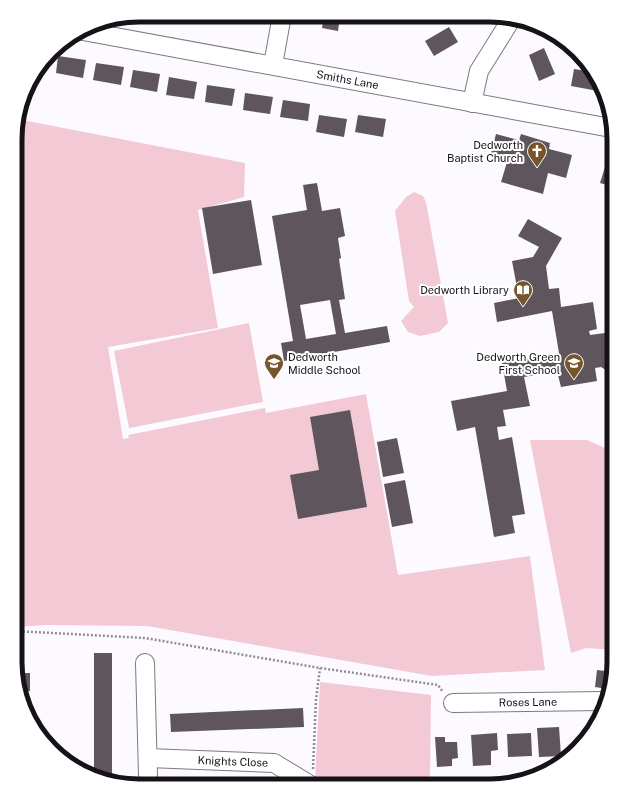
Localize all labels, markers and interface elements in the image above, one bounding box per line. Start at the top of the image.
street label: Smiths Lane [315,68,380,91]
place label: Dedworth Baptist Church [447,139,523,164]
church icon: Dedworth Baptist Church [526,140,548,168]
library icon: Dedworth Library [512,279,534,307]
place label: Dedworth Library [420,284,509,296]
place label: Dedworth Middle School [288,351,361,376]
place label: Dedworth Green First School [476,351,560,376]
school or university icon: Dedworth Middle School [263,352,285,380]
school or university icon: Dedworth Green First School [563,352,585,380]
street label: Roses Lane [499,696,557,708]
street label: Knights Close [197,754,268,769]

